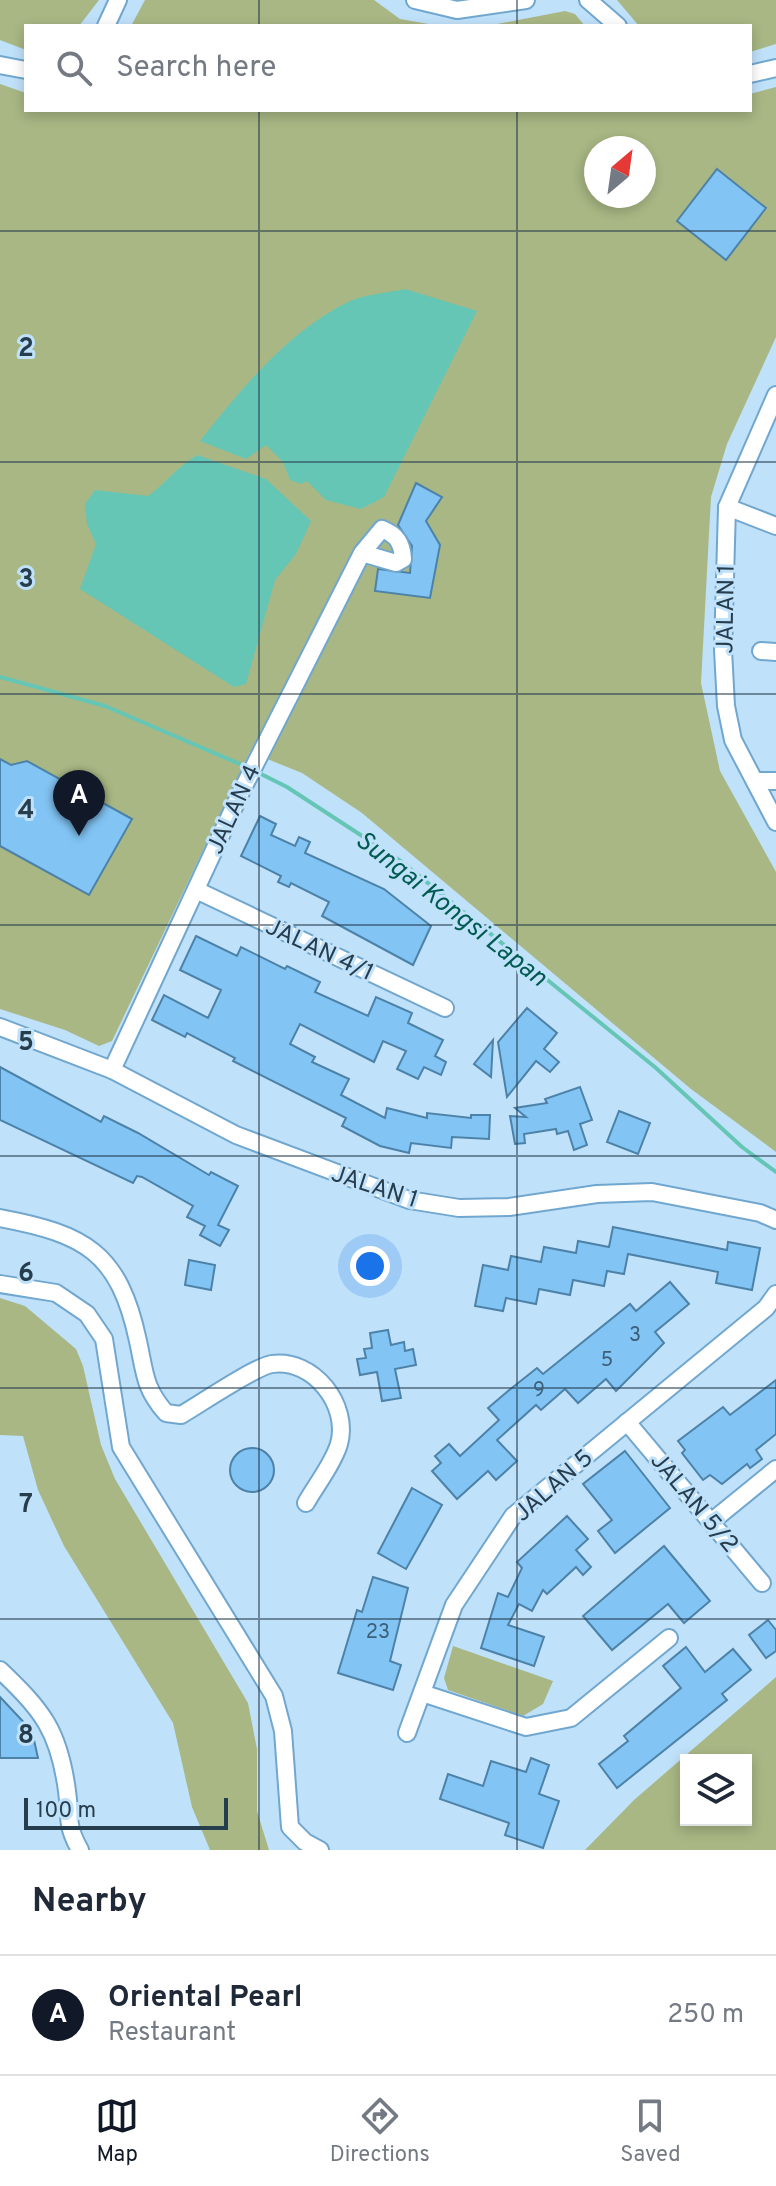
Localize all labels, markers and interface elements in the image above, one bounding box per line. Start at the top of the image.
search box [24,24,752,112]
icon: search [52,46,96,90]
text: Search here [116,50,276,87]
north arrow [584,136,656,208]
text: 2 [18,333,34,366]
text: 3 [18,564,34,597]
street label: JALAN 1 [711,564,743,654]
street label: JALAN 4 [201,760,269,859]
pin: A [53,770,105,836]
text: 4 [18,795,34,828]
water label: Sungai Kongsi Lapan [348,825,553,995]
street label: JALAN 4/1 [260,913,378,989]
text: 5 [18,1027,34,1060]
street label: JALAN 1 [327,1160,421,1216]
your location [350,1246,390,1286]
text: 6 [18,1258,34,1291]
house number: 3 [629,1323,641,1349]
house number: 5 [601,1348,613,1374]
house number: 9 [533,1378,545,1404]
street label: JALAN 5 [509,1444,600,1529]
street label: JALAN 5/2 [643,1447,744,1560]
text: 7 [19,1489,33,1522]
house number: 23 [366,1620,390,1646]
text: 8 [18,1720,34,1753]
map controls [680,1754,752,1826]
button: layers [680,1754,752,1826]
scale bar [24,1794,228,1830]
text: 100 m [36,1798,96,1825]
text: Nearby [32,1881,147,1924]
text: Oriental Pearl [108,1980,303,2017]
text: A [49,1999,67,2032]
text: 250 m [667,1999,744,2032]
text: Restaurant [108,2017,236,2050]
tab: Map [95,2094,139,2169]
tab: Directions [330,2094,430,2169]
tab: Saved [620,2094,681,2169]

